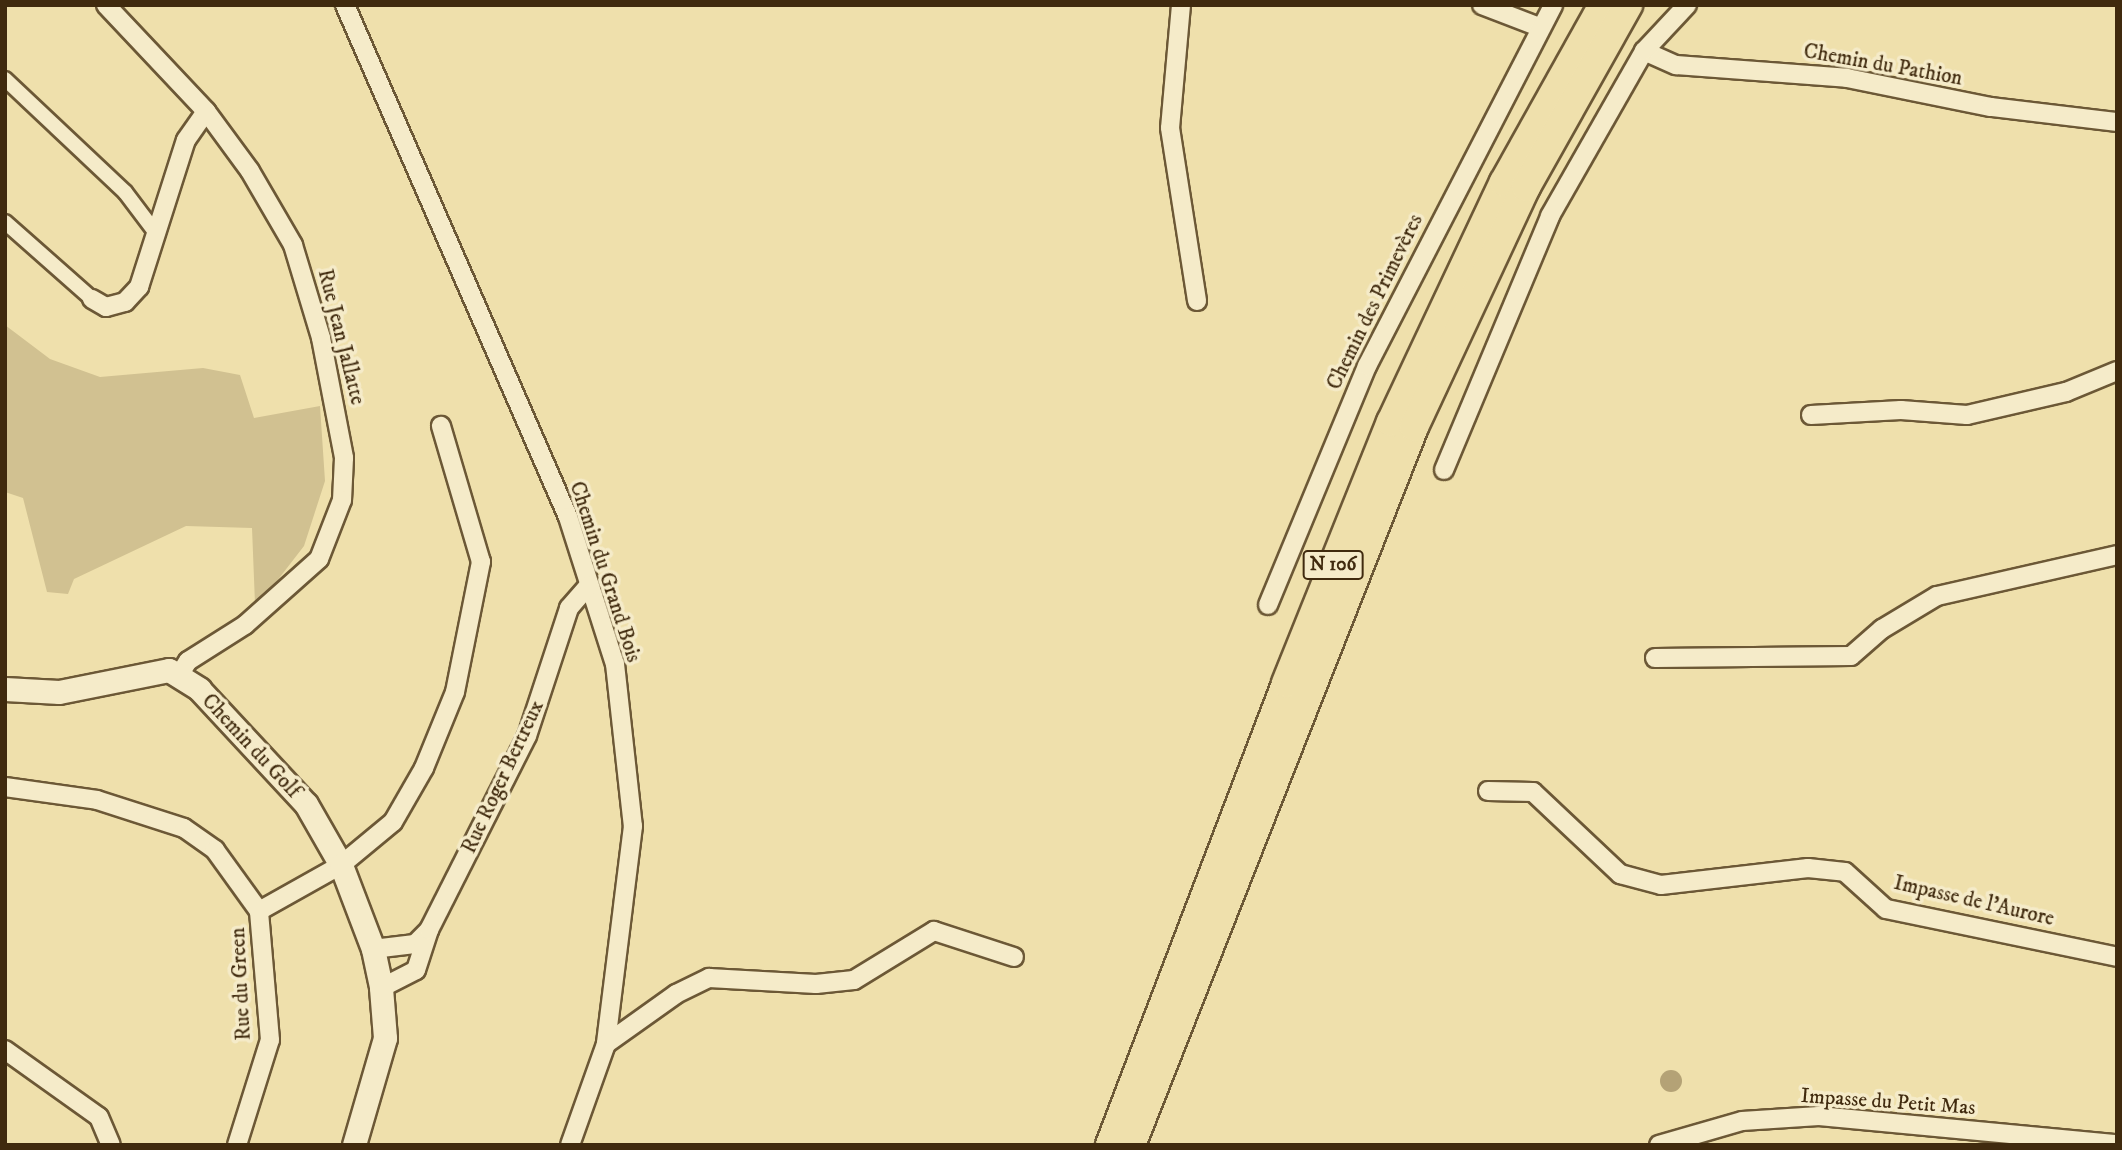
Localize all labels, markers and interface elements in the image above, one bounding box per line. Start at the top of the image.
street label: Chemin du Pathion [1802,39,1964,91]
street label: Chemin des Primevères [1322,210,1428,394]
street label: Rue Jean Jallatte [312,267,370,407]
street label: Chemin du Grand Bois [564,478,646,666]
road number: N 106 [1302,550,1364,580]
street label: Chemin du Golf [196,689,306,803]
street label: Rue Roger Bertreux [456,696,550,858]
street label: Impasse de l'Aurore [1891,870,2057,932]
street label: Rue du Green [225,927,257,1041]
street label: Impasse du Petit Mas [1800,1083,1976,1121]

